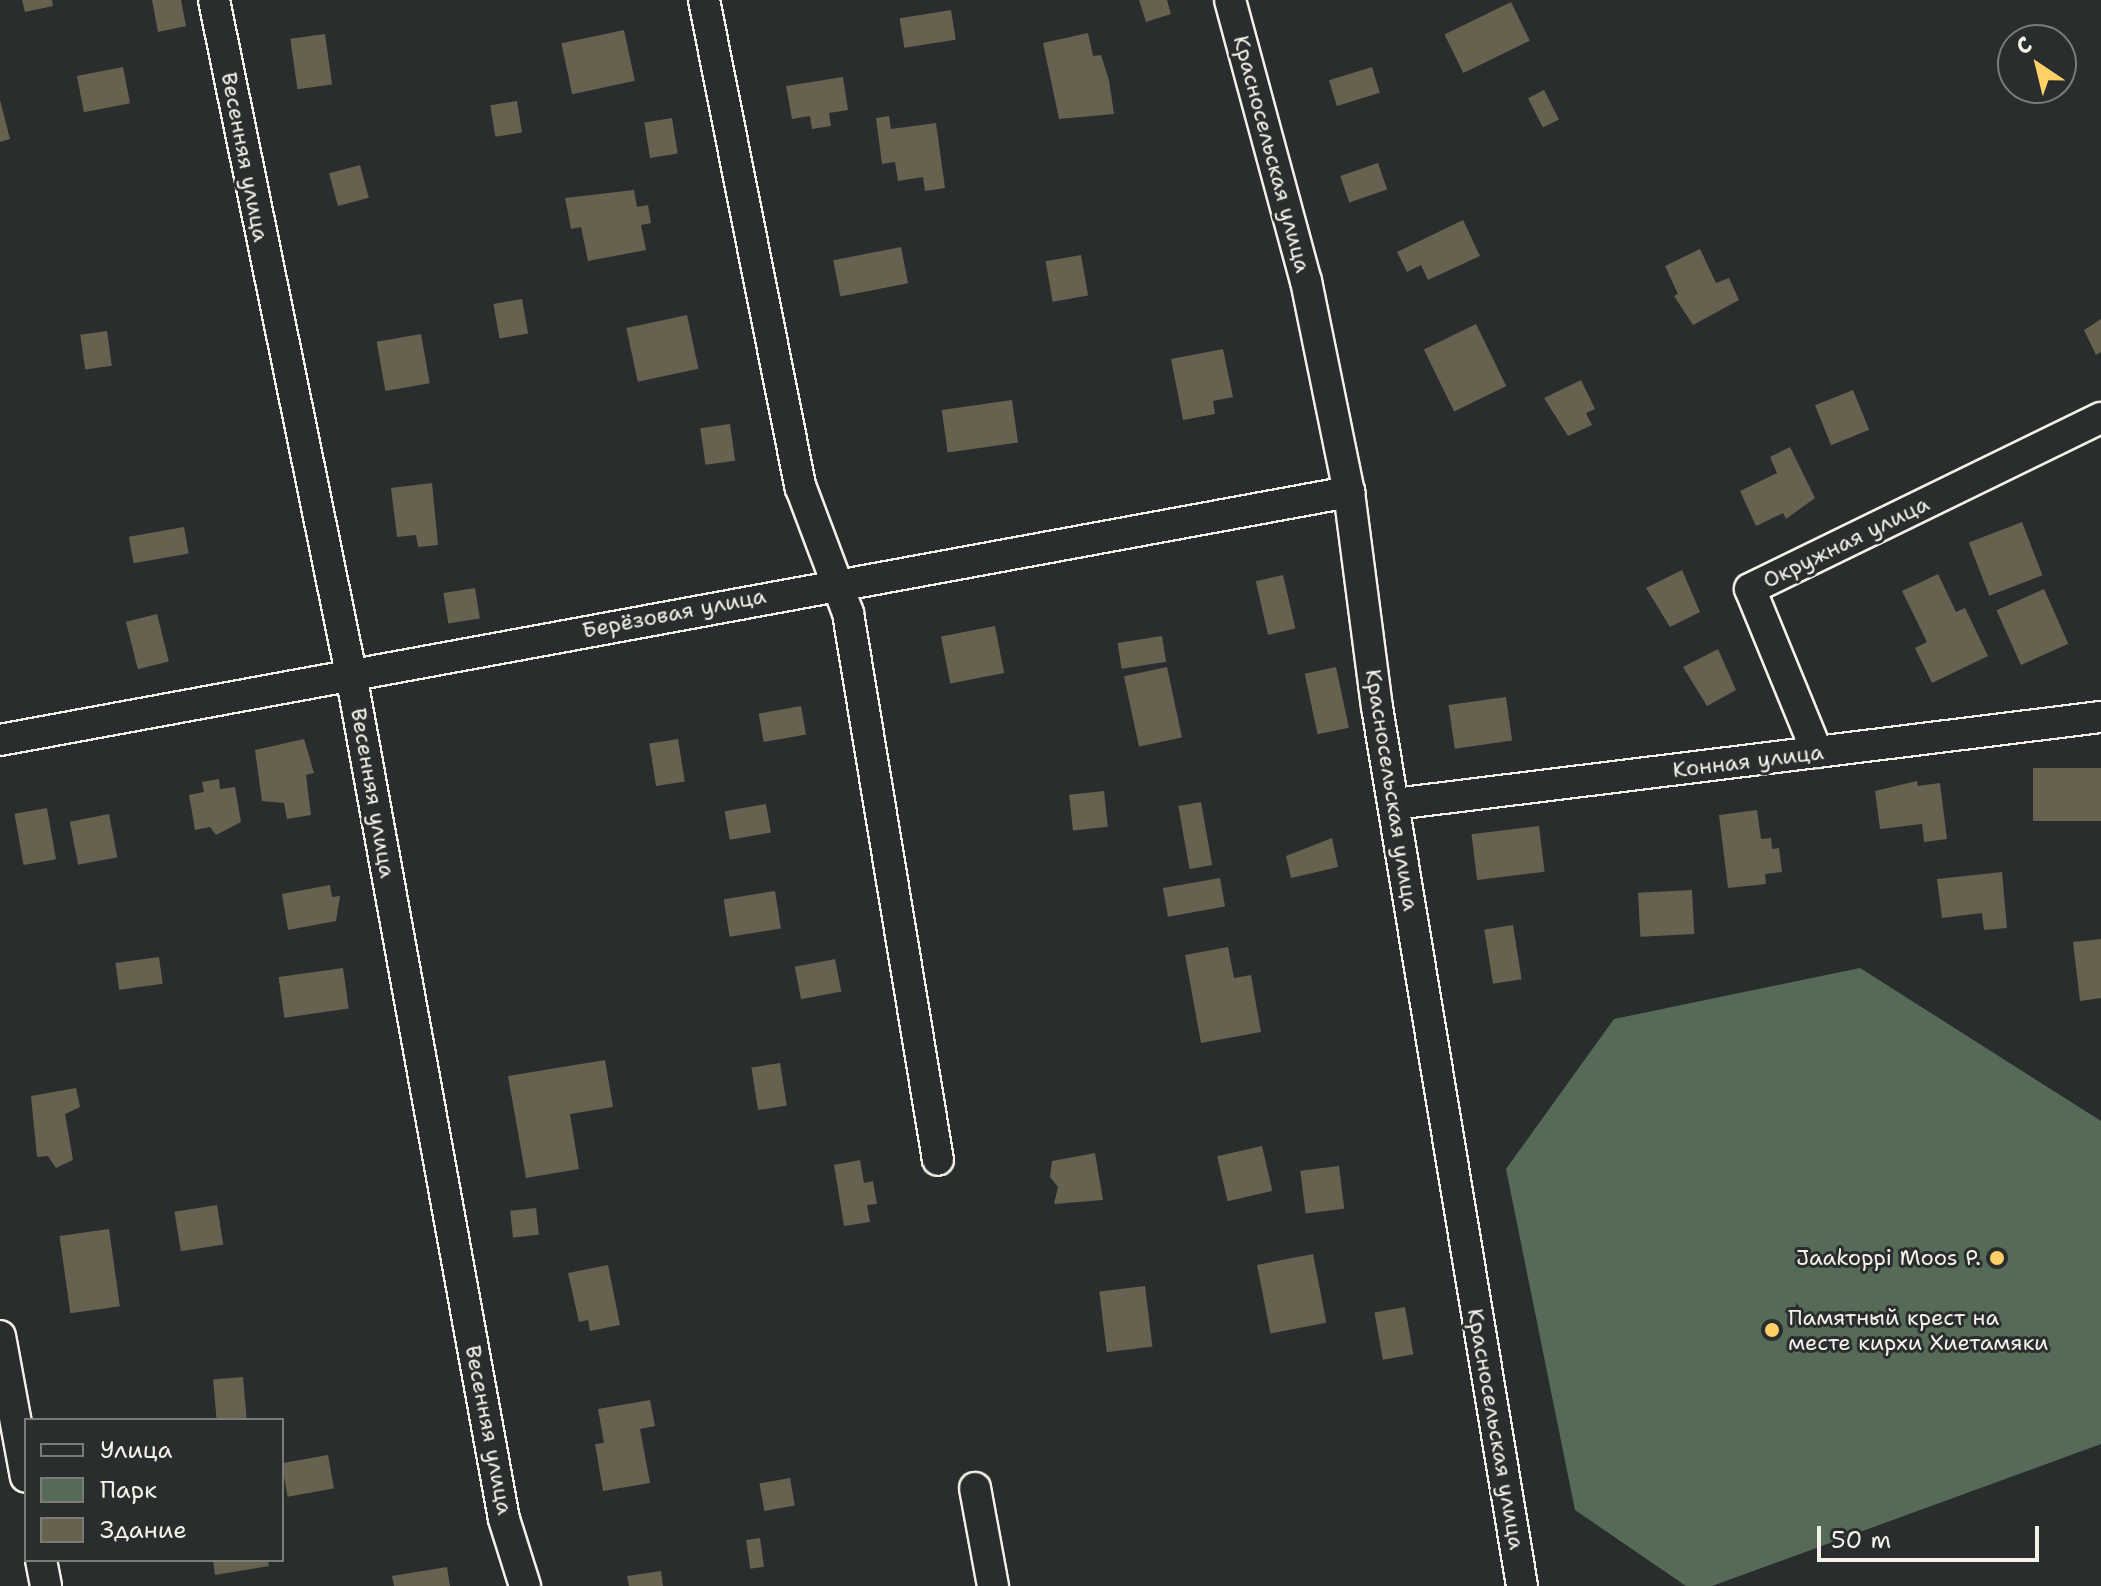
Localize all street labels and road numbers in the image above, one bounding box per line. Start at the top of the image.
street label: Красносельская улица [1228,33,1316,275]
street label: Весенняя улица [216,70,274,244]
street label: Окружная улица [1759,490,1933,594]
street label: Берёзовая улица [580,582,768,644]
street label: Красносельская улица [1360,667,1424,913]
street label: Весенняя улица [345,706,401,880]
street label: Конная улица [1671,739,1825,783]
street label: Красносельская улица [1462,1306,1530,1552]
street label: Весенняя улица [460,1343,518,1517]

